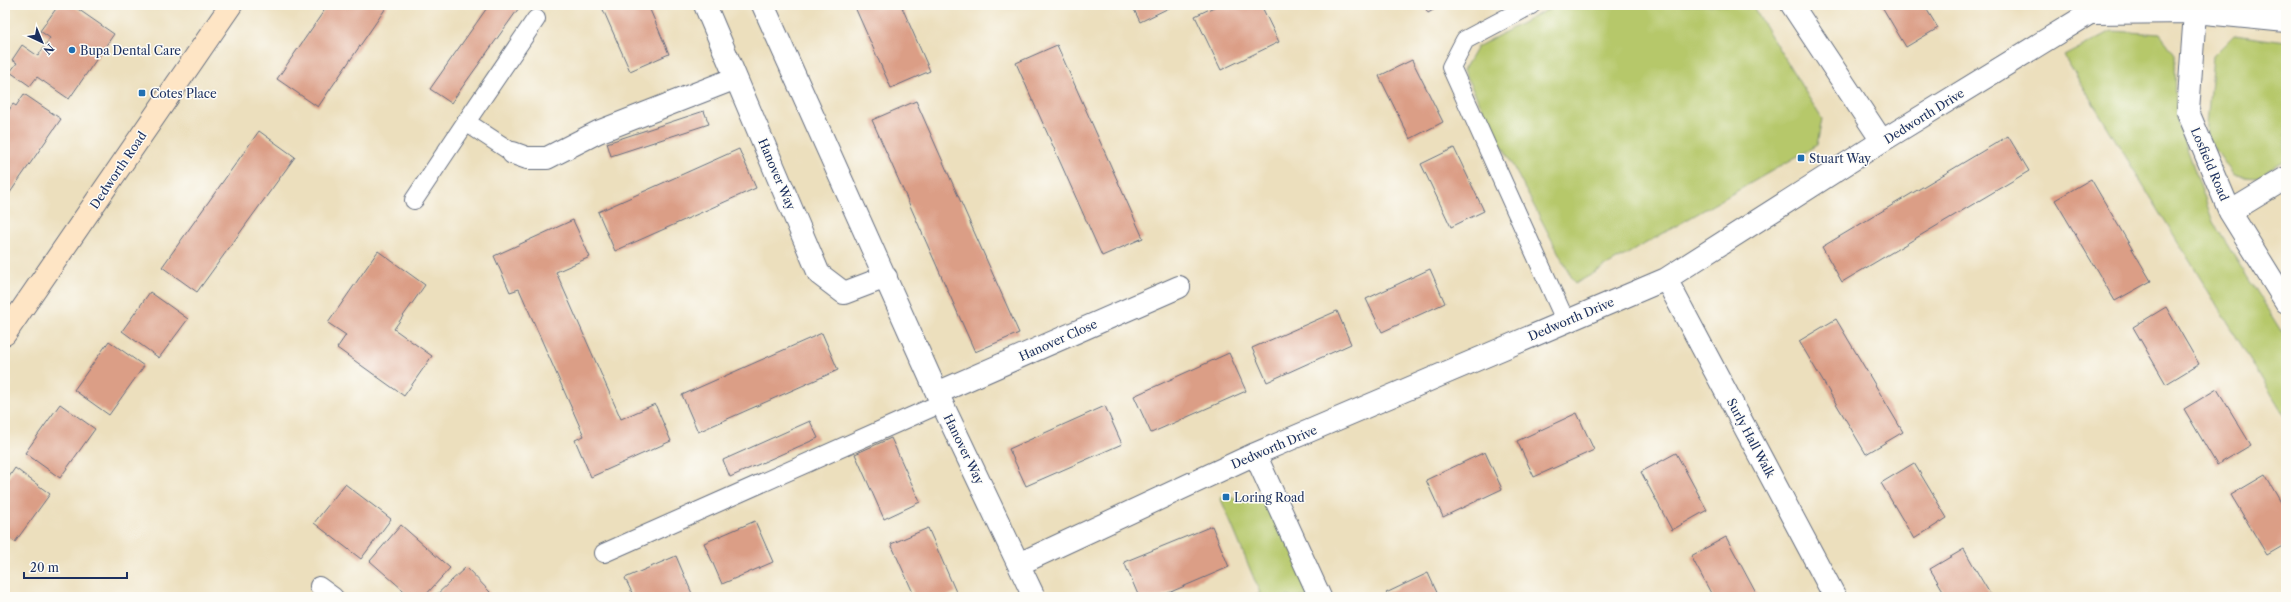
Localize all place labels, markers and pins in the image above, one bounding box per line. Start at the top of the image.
place label: Bupa Dental Care [80,43,181,58]
marker: Bupa Dental Care [67,45,77,55]
place label: Cotes Place [150,86,217,101]
marker: Cotes Place [137,88,147,98]
place label: Stuart Way [1809,151,1871,166]
marker: Stuart Way [1796,153,1806,163]
place label: Loring Road [1234,490,1305,505]
marker: Loring Road [1221,492,1231,502]

